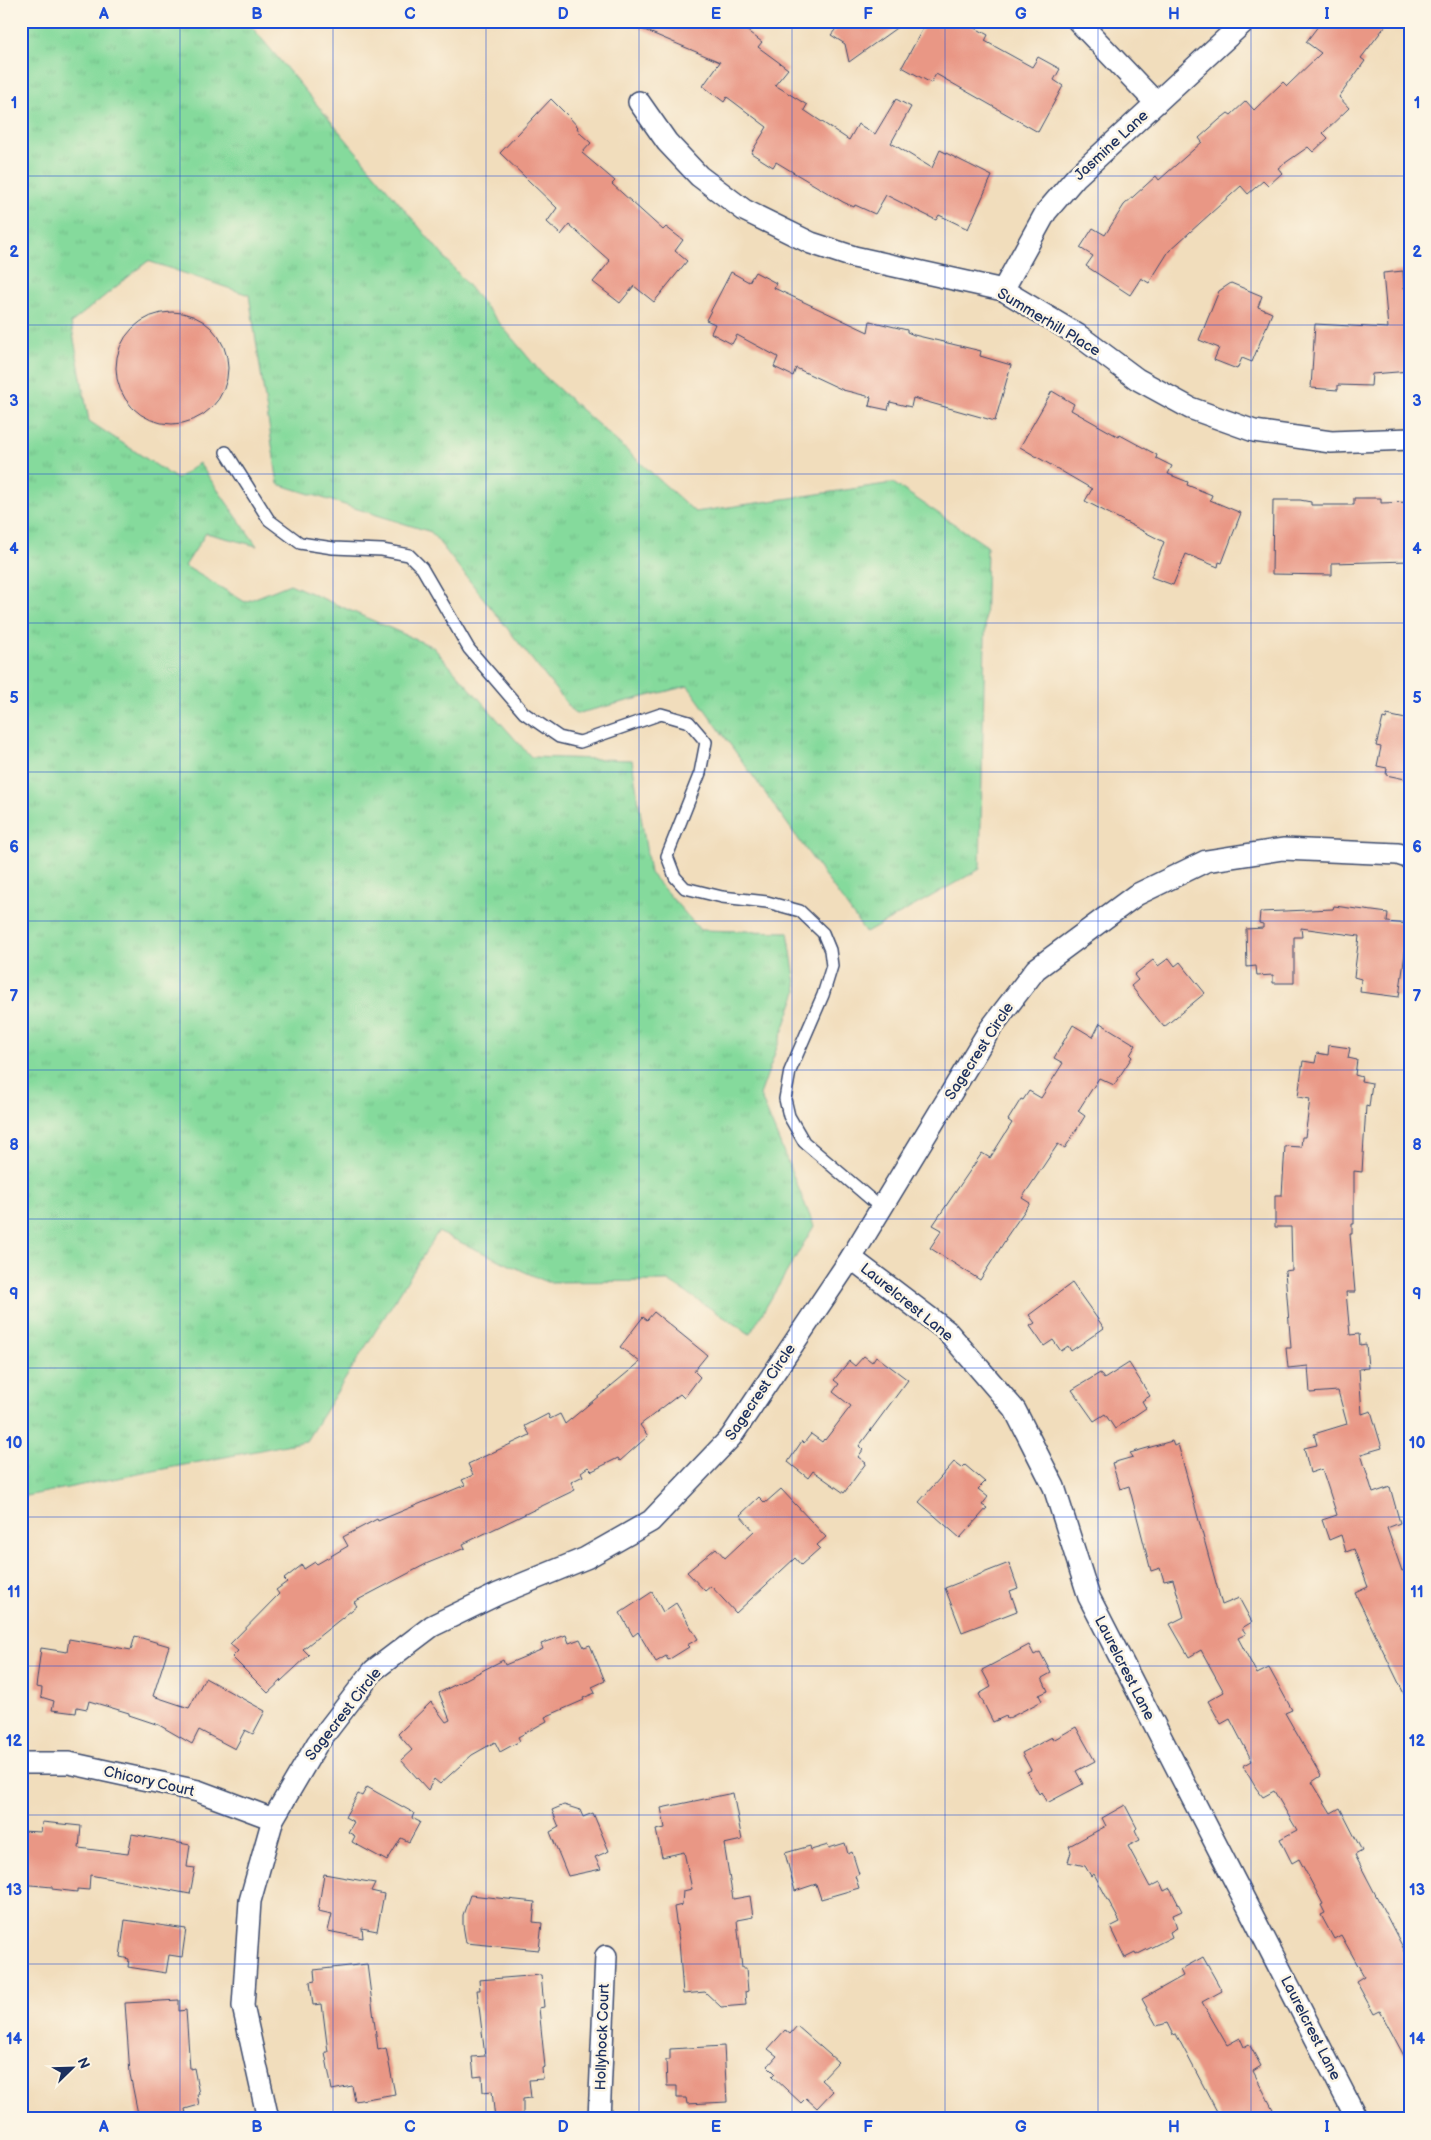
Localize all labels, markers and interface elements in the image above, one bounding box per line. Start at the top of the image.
text: A [98,5,109,24]
text: B [251,5,263,24]
text: C [404,5,416,24]
text: D [557,5,569,24]
text: E [711,5,721,24]
text: F [863,5,873,24]
text: G [1015,5,1027,24]
text: H [1168,5,1180,24]
text: I [1324,5,1330,24]
text: 1 [11,94,17,113]
text: 1 [1414,94,1420,113]
street label: Jasmine Lane [1070,106,1153,185]
text: 2 [9,243,19,262]
text: 2 [1412,243,1422,262]
street label: Summerhill Place [994,284,1104,361]
text: 3 [9,392,19,411]
text: 3 [1412,392,1422,411]
text: 4 [9,540,19,559]
text: 4 [1412,540,1422,559]
text: 5 [9,689,19,708]
text: 5 [1412,689,1422,708]
text: 6 [9,838,19,857]
text: 6 [1412,838,1422,857]
text: 7 [10,987,19,1006]
text: 7 [1413,987,1422,1006]
street label: Sagecrest Circle [941,999,1018,1104]
text: 8 [9,1136,19,1155]
text: 8 [1412,1136,1422,1155]
street label: Laurelcrest Lane [856,1259,957,1346]
text: 9 [9,1285,19,1304]
text: 9 [1412,1285,1422,1304]
street label: Sagecrest Circle [721,1340,800,1444]
text: 10 [6,1434,22,1453]
text: 10 [1409,1434,1425,1453]
text: 11 [7,1583,21,1602]
text: 11 [1410,1583,1424,1602]
street label: Laurelcrest Lane [1090,1613,1159,1724]
street label: Sagecrest Circle [301,1664,386,1765]
text: 12 [6,1732,23,1751]
text: 12 [1409,1732,1426,1751]
street label: Chicory Court [102,1762,196,1801]
text: 13 [6,1881,22,1900]
text: 13 [1409,1881,1425,1900]
street label: Laurelcrest Lane [1276,1973,1345,2084]
street label: Hollyhock Court [591,1983,614,2091]
text: 14 [6,2030,23,2049]
text: 14 [1409,2030,1426,2049]
north arrow [48,2042,98,2092]
text: N [74,2055,93,2071]
text: A [98,2118,109,2137]
text: B [251,2118,263,2137]
text: C [404,2118,416,2137]
text: D [557,2118,569,2137]
text: E [711,2118,721,2137]
text: F [863,2118,873,2137]
text: G [1015,2118,1027,2137]
text: H [1168,2118,1180,2137]
text: I [1324,2118,1330,2137]

